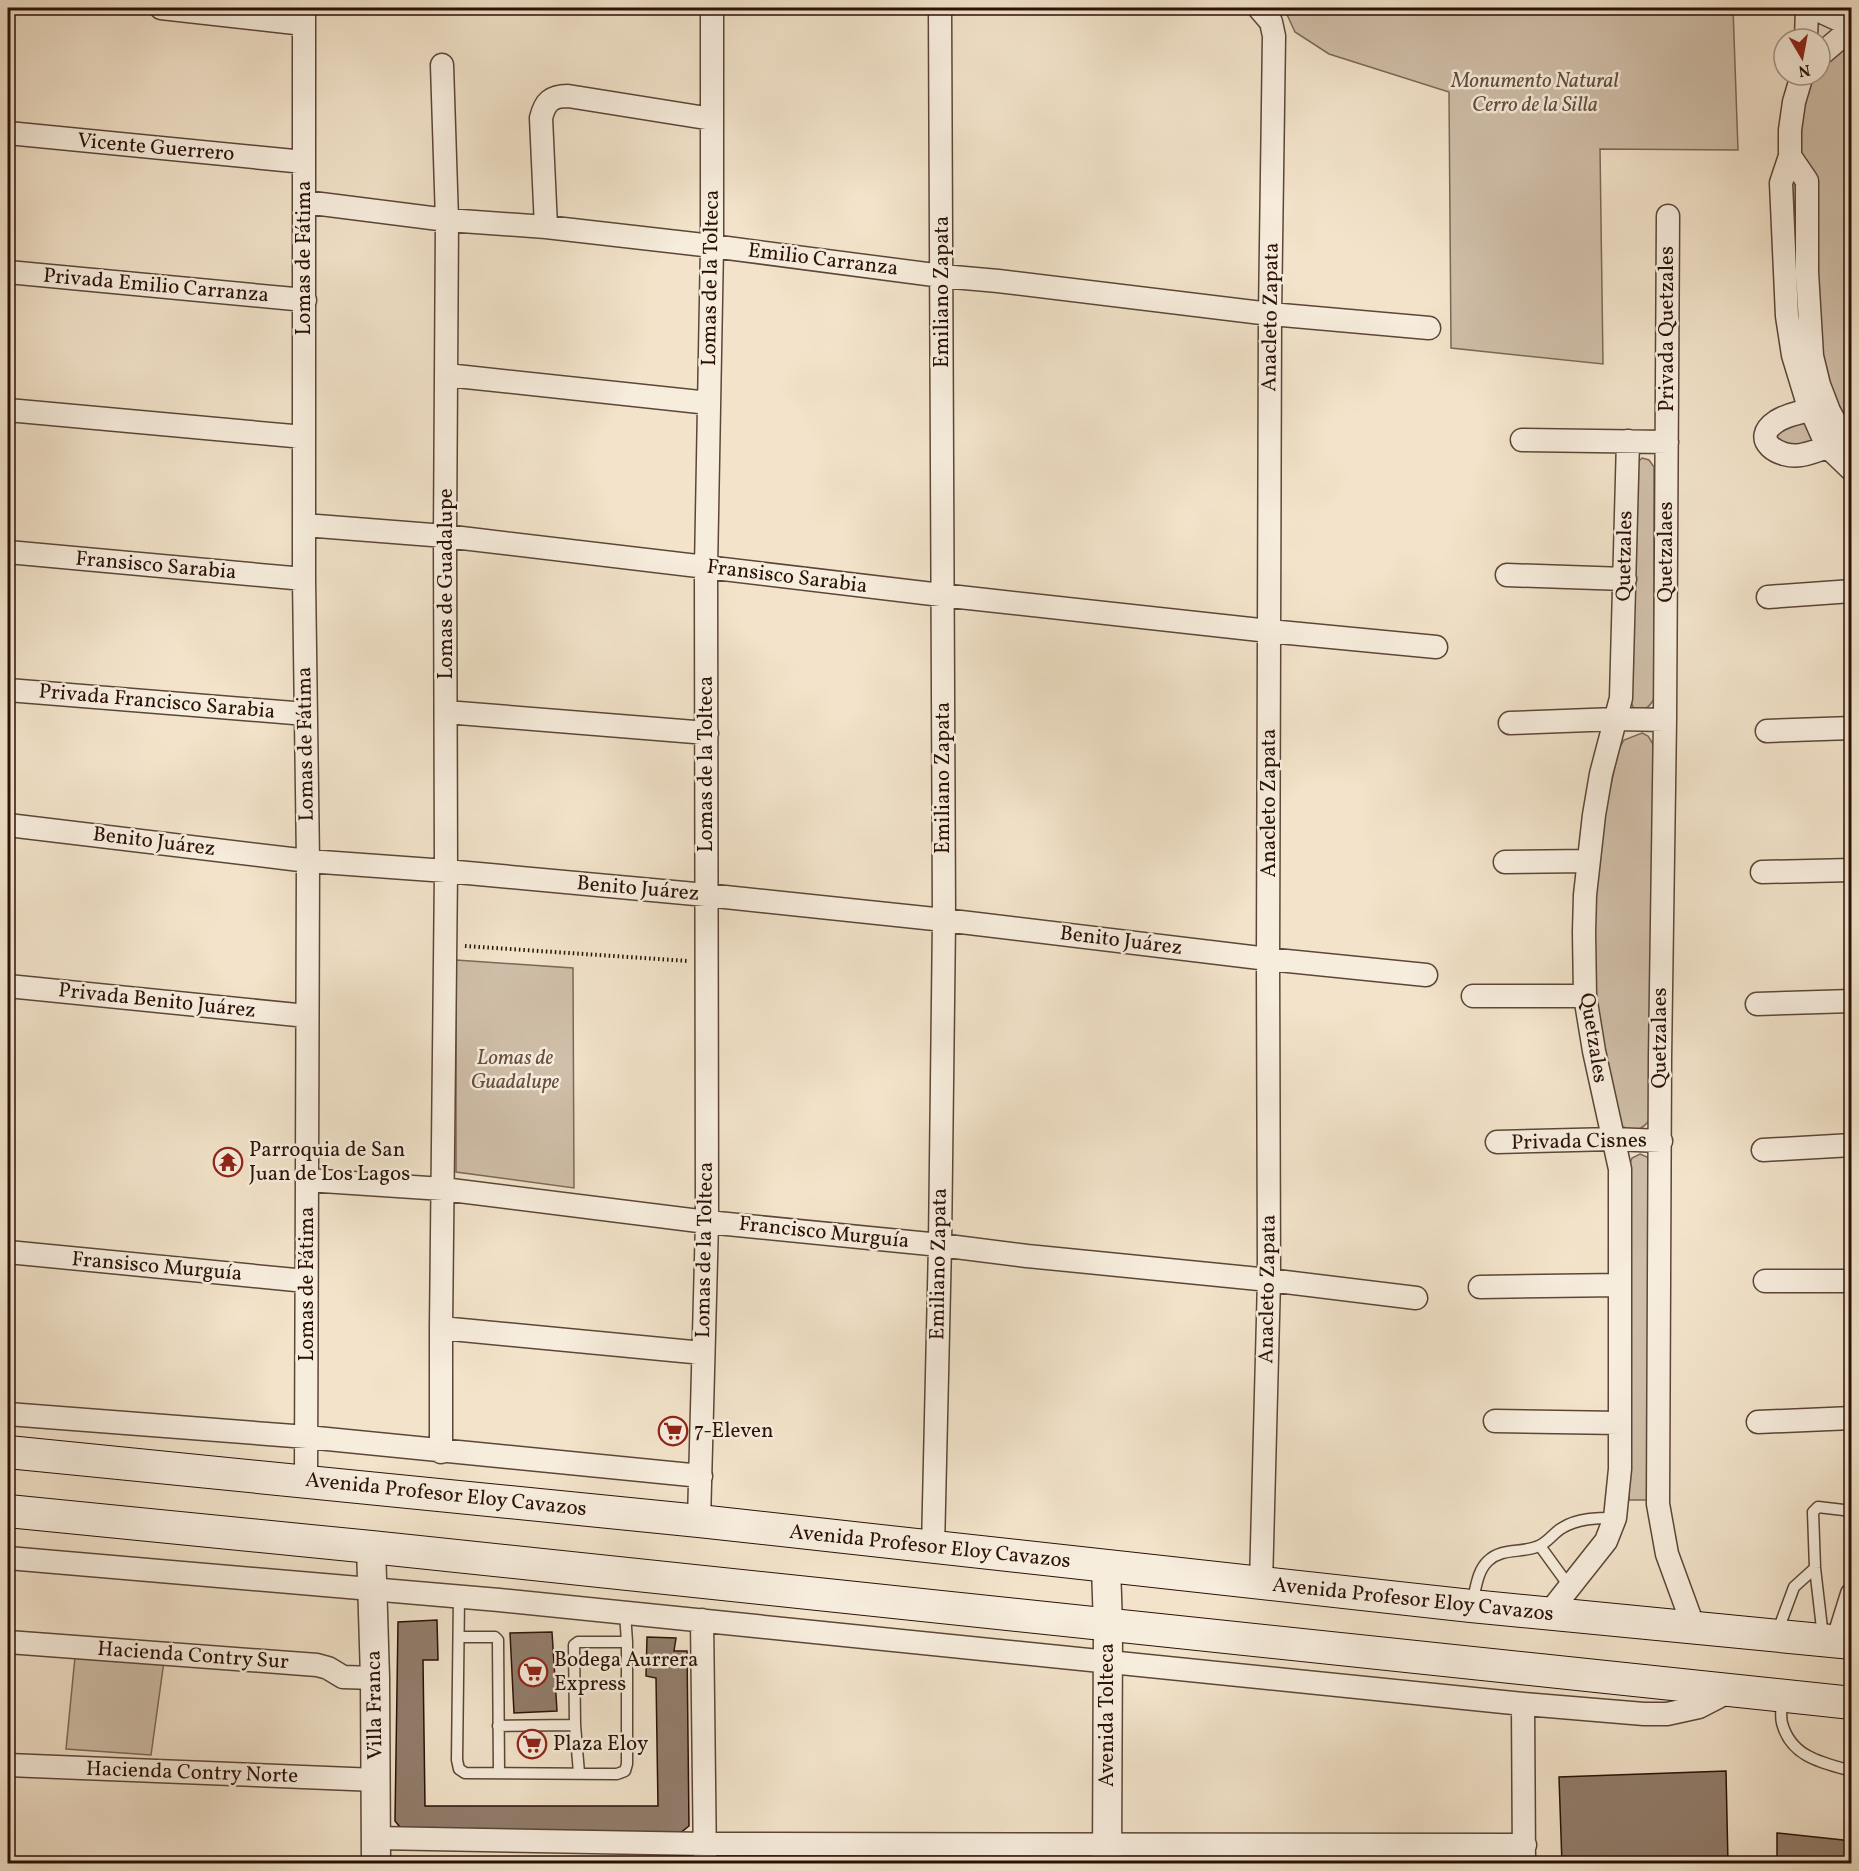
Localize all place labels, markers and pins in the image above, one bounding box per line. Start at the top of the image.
place label: Parroquia de San Juan de Los Lagos [249,1136,410,1189]
temple icon: Parroquia de San Juan de Los Lagos [212,1146,244,1178]
supermarket icon: 7-Eleven [657,1415,689,1447]
place label: 7-Eleven [694,1417,774,1446]
place label: Bodega Aurrera Express [554,1646,698,1699]
supermarket icon: Bodega Aurrera Express [517,1656,549,1688]
supermarket icon: Plaza Eloy [516,1728,548,1760]
place label: Plaza Eloy [553,1730,649,1759]

